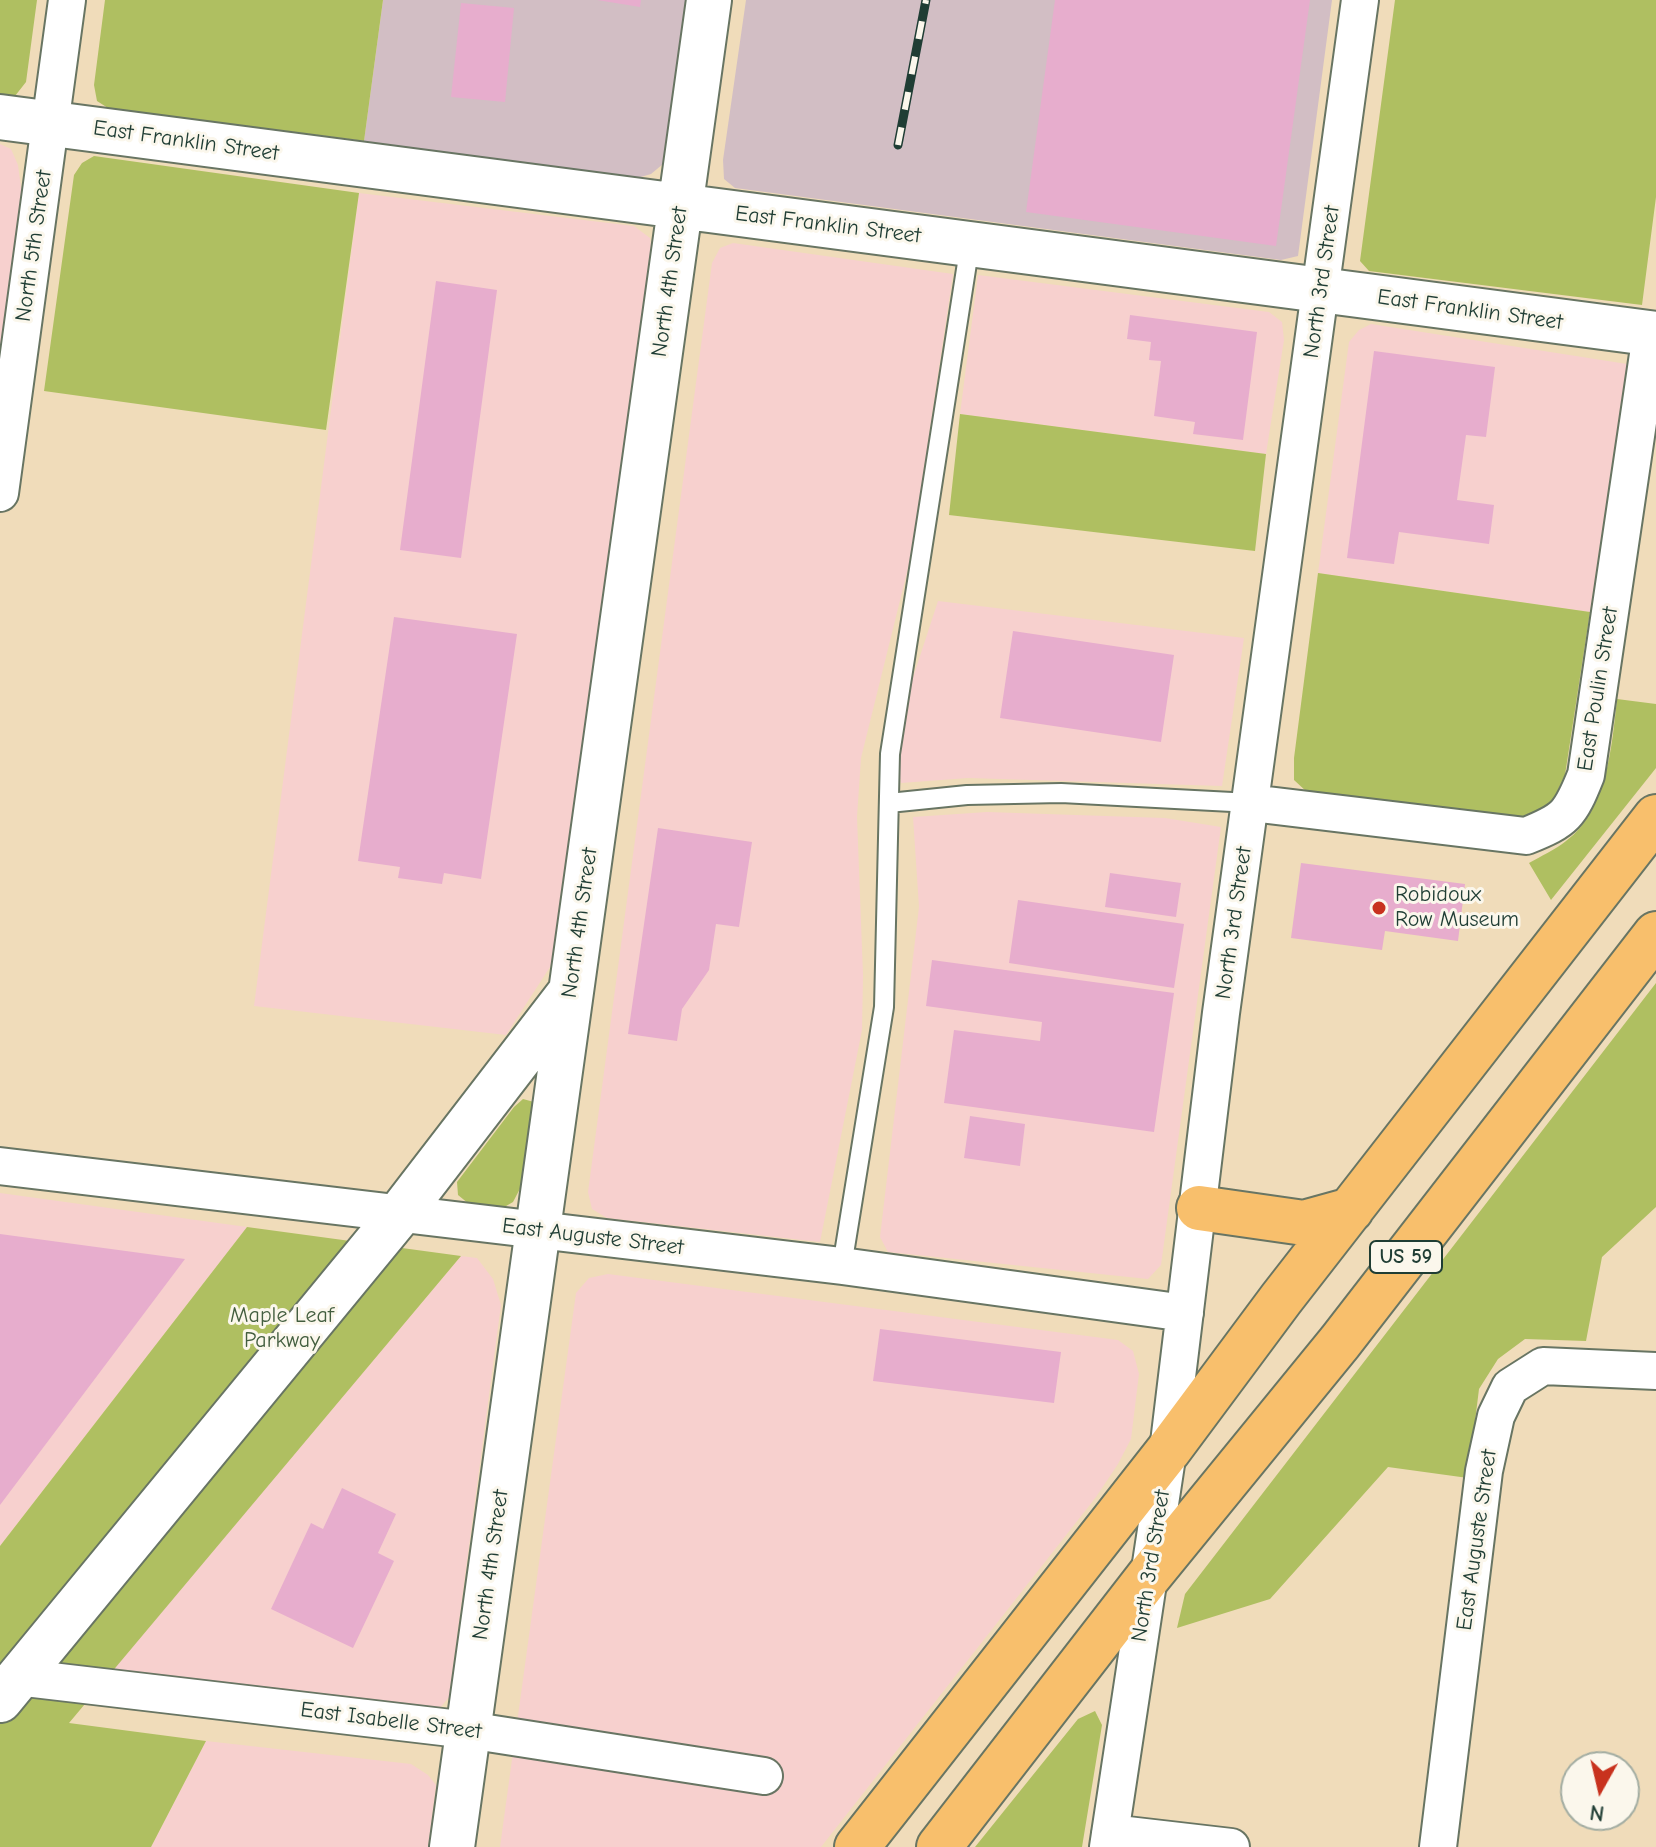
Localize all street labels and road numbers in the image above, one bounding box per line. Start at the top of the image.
street label: East Franklin Street [92,115,280,167]
street label: North 5th Street [10,169,58,323]
street label: East Franklin Street [734,201,922,249]
street label: North 3rd Street [1298,204,1346,360]
street label: North 4th Street [646,205,694,359]
street label: East Franklin Street [1376,284,1564,336]
street label: East Poulin Street [1572,605,1624,773]
street label: North 3rd Street [1210,845,1258,1001]
street label: North 4th Street [556,846,604,1000]
street label: East Auguste Street [501,1213,685,1261]
road number: US 59 [1370,1241,1442,1273]
street label: East Auguste Street [1451,1448,1503,1632]
street label: North 4th Street [467,1488,515,1642]
street label: North 3rd Street [1126,1488,1176,1644]
street label: East Isabelle Street [299,1697,483,1745]

